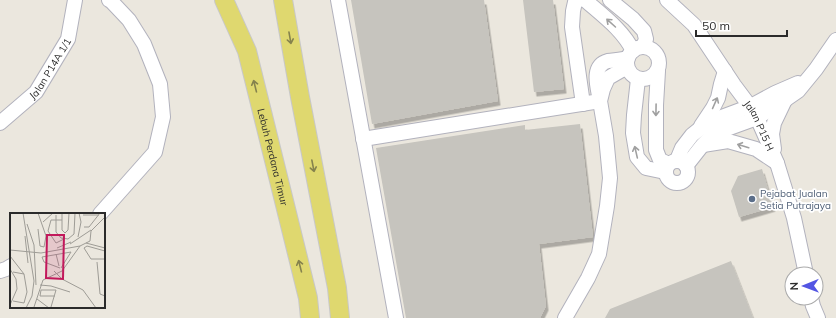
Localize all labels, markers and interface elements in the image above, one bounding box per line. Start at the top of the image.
scale bar [696,12,787,38]
text: 50 m [702,18,730,33]
one-way arrow [606,19,617,28]
one-way arrow [286,32,294,45]
street label: Jalan P14A 1/1 [26,35,74,102]
one-way arrow [251,79,259,92]
one-way arrow [712,97,720,109]
street label: Jalan P15 H [741,98,777,153]
one-way arrow [652,103,660,116]
street label: Lebuh Perdana Timur [255,107,291,207]
one-way arrow [736,142,749,149]
one-way arrow [632,146,640,159]
one-way arrow [310,159,318,172]
place label: Pejabat Jualan Setia Putrajaya [760,187,831,212]
marker: Pejabat Jualan Setia Putrajaya [747,194,757,204]
inset map [10,213,105,308]
one-way arrow [296,260,303,273]
north arrow [784,266,824,306]
text: N [787,282,801,290]

